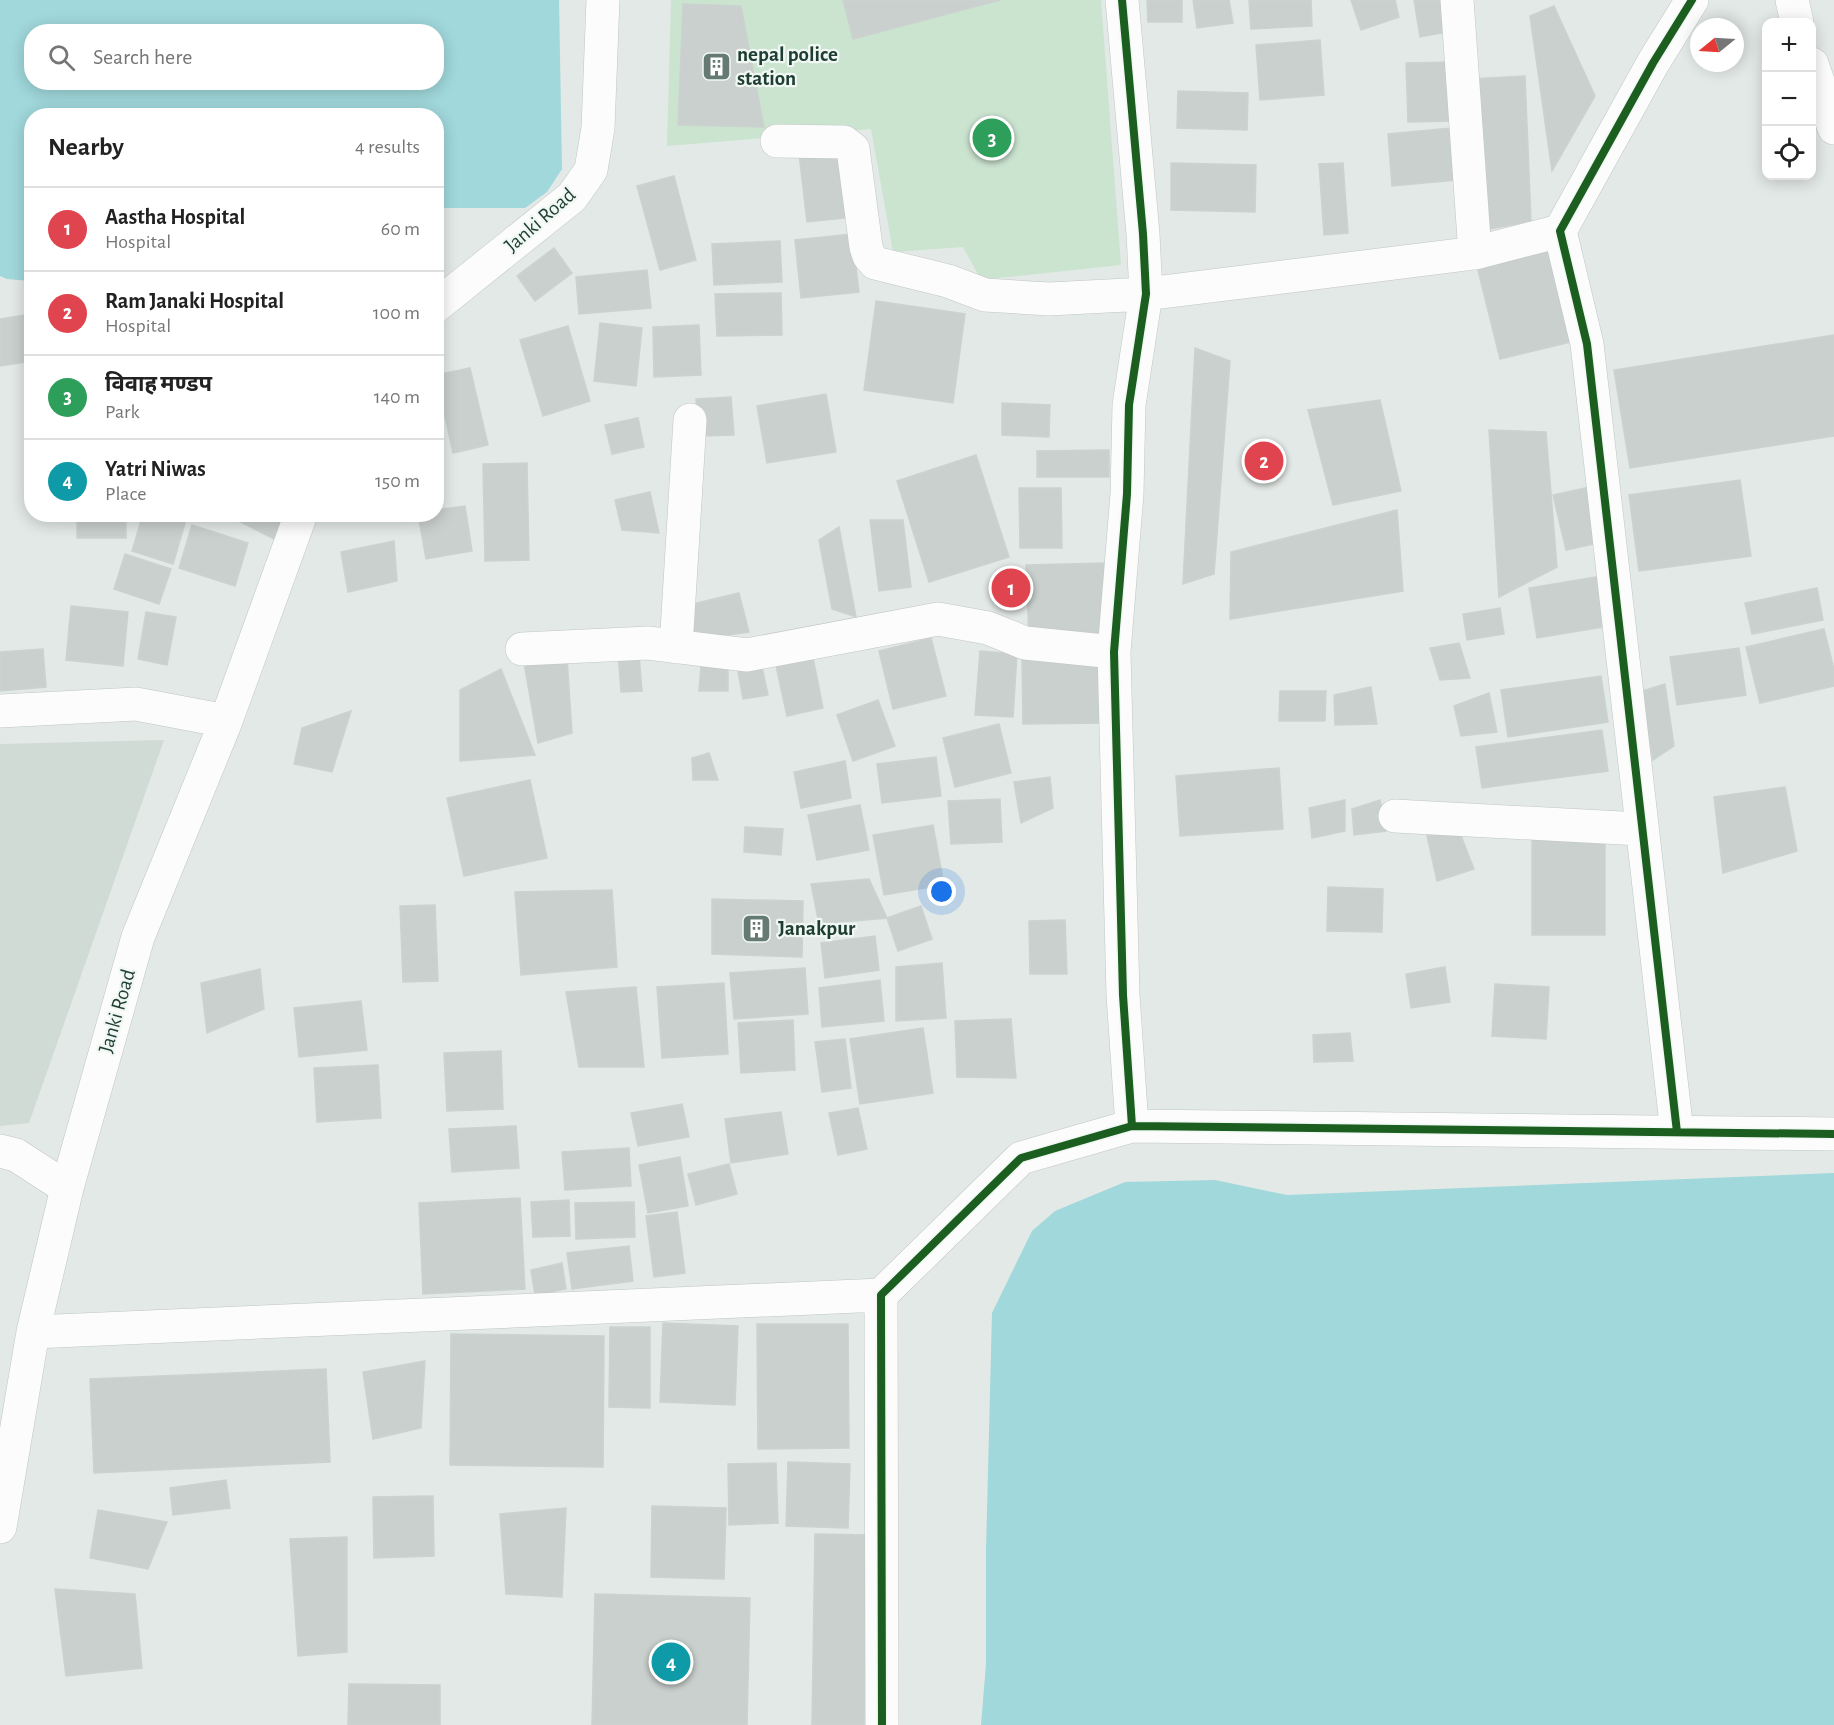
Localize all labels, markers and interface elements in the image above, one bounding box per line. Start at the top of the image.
north arrow [1690,18,1744,72]
map controls [1762,18,1816,180]
button: + [1762,18,1816,72]
search box [24,24,444,90]
icon: search [45,41,78,74]
place label: nepal police station [737,44,838,89]
text: Search here [93,46,192,68]
building icon: nepal police station [700,50,732,82]
button: − [1762,72,1816,126]
pin: 3 [972,116,1012,160]
button: locate [1762,126,1816,180]
text: Nearby [48,134,124,160]
text: 4 results [355,137,420,157]
street label: Janki Road [501,184,580,256]
text: Aastha Hospital [105,206,245,228]
text: 1 [64,219,71,239]
text: 60 m [381,219,420,239]
text: Hospital [105,232,171,252]
text: Ram Janaki Hospital [105,290,284,312]
text: 2 [63,303,72,323]
text: 100 m [373,303,420,323]
text: Hospital [105,316,171,336]
text: विवाह मण्डप [105,373,212,395]
text: 3 [63,387,72,407]
text: 140 m [374,387,420,407]
text: Park [105,402,140,422]
pin: 2 [1244,438,1284,484]
text: Yatri Niwas [105,458,206,480]
text: 4 [62,471,73,491]
text: 150 m [375,471,420,491]
text: Place [105,484,146,504]
pin: 1 [992,566,1030,610]
your location [927,877,956,906]
building icon: Janakpur [741,912,773,944]
place label: Janakpur [778,918,856,939]
street label: Janki Road [95,967,139,1055]
pin: 4 [652,1640,690,1684]

